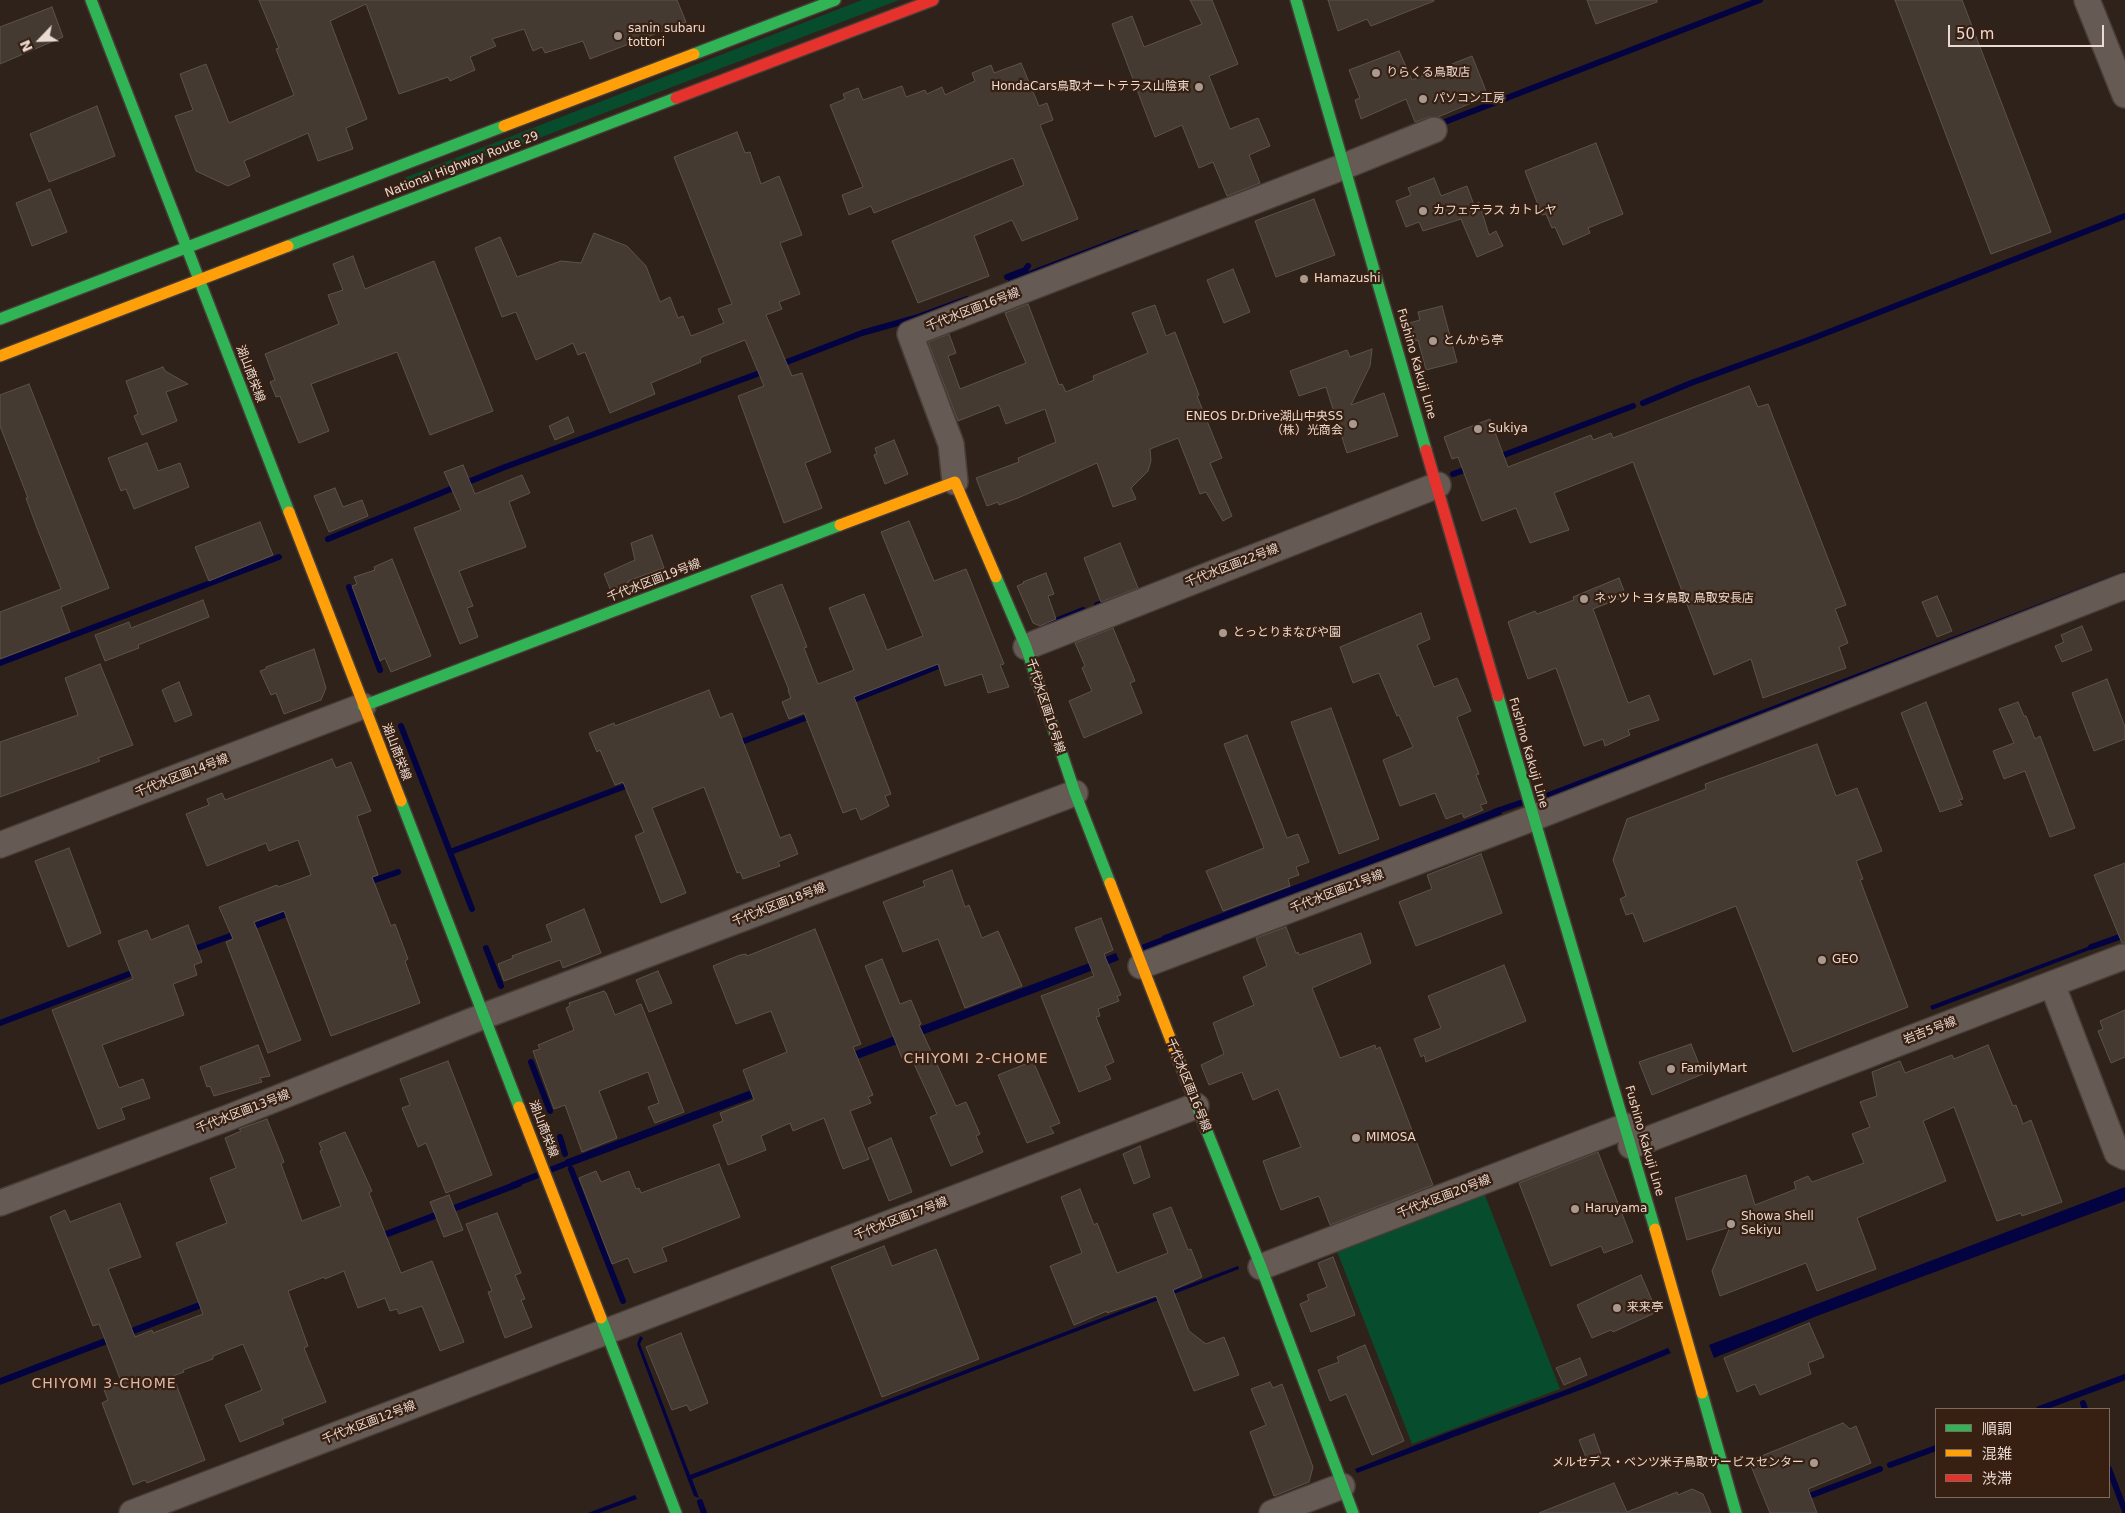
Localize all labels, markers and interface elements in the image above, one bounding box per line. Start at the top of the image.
north arrow [15,15,65,65]
scale bar [1950,15,2106,47]
place label: sanin subaru tottori [628,22,705,50]
text: 50 m [1956,25,1994,43]
marker: sanin subaru tottori [612,30,624,42]
text: N [17,37,36,55]
place label: りらくる鳥取店 [1386,66,1470,80]
marker: りらくる鳥取店 [1370,67,1382,79]
place label: HondaCars鳥取オートテラス山陰東 [991,80,1189,94]
marker: HondaCars鳥取オートテラス山陰東 [1193,81,1205,93]
place label: パソコン工房 [1433,92,1505,106]
marker: パソコン工房 [1417,93,1429,105]
street label: National Highway Route 29 [383,129,541,201]
place label: カフェテラス カトレヤ [1433,204,1557,218]
marker: カフェテラス カトレヤ [1417,205,1429,217]
place label: Hamazushi [1314,272,1381,286]
marker: Hamazushi [1298,273,1310,285]
street label: 千代水区画16号線 [924,285,1022,335]
street label: Fushino Kakuji Line [1393,307,1439,421]
place label: とんから亭 [1443,334,1503,348]
marker: とんから亭 [1427,335,1439,347]
street label: 湖山商栄線 [233,343,267,405]
place label: ENEOS Dr.Drive湖山中央SS （株）光商会 [1186,410,1343,438]
marker: ENEOS Dr.Drive湖山中央SS （株）光商会 [1347,418,1359,430]
place label: Sukiya [1488,422,1528,436]
marker: Sukiya [1472,423,1484,435]
street label: 千代水区画22号線 [1183,541,1281,591]
street label: 千代水区画19号線 [605,556,703,606]
place label: ネッツトヨタ鳥取 鳥取安長店 [1594,592,1754,606]
marker: ネッツトヨタ鳥取 鳥取安長店 [1578,593,1590,605]
place label: とっとりまなびや園 [1233,626,1341,640]
marker: とっとりまなびや園 [1217,627,1229,639]
street label: 千代水区画16号線 [1023,657,1067,755]
street label: Fushino Kakuji Line [1505,696,1551,810]
street label: 湖山商栄線 [379,721,413,783]
street label: 千代水区画14号線 [133,751,231,801]
street label: 千代水区画21号線 [1288,867,1386,917]
street label: 千代水区画18号線 [730,880,828,930]
place label: GEO [1832,953,1858,967]
marker: GEO [1816,954,1828,966]
street label: 岩吉5号線 [1901,1014,1959,1048]
street label: 千代水区画16号線 [1163,1036,1213,1134]
district label: CHIYOMI 2-CHOME [902,1051,1050,1067]
place label: FamilyMart [1681,1062,1747,1076]
marker: FamilyMart [1665,1063,1677,1075]
street label: Fushino Kakuji Line [1621,1084,1667,1198]
street label: 千代水区画13号線 [194,1087,292,1137]
street label: 湖山商栄線 [526,1098,560,1160]
place label: MIMOSA [1366,1131,1416,1145]
marker: MIMOSA [1350,1132,1362,1144]
street label: 千代水区画20号線 [1395,1172,1493,1222]
street label: 千代水区画17号線 [852,1194,950,1244]
place label: Haruyama [1585,1202,1647,1216]
marker: Haruyama [1569,1203,1581,1215]
place label: Showa Shell Sekiyu [1741,1210,1814,1238]
marker: Showa Shell Sekiyu [1725,1218,1737,1230]
place label: 来来亭 [1627,1301,1663,1315]
marker: 来来亭 [1611,1302,1623,1314]
district label: CHIYOMI 3-CHOME [30,1376,178,1392]
street label: 千代水区画12号線 [320,1398,418,1448]
legend [1935,1408,2110,1498]
text: 順調 [1982,1420,2012,1438]
text: 混雑 [1982,1445,2012,1463]
place label: メルセデス・ベンツ米子鳥取サービスセンター [1552,1456,1804,1470]
marker: メルセデス・ベンツ米子鳥取サービスセンター [1808,1457,1820,1469]
text: 渋滞 [1982,1470,2012,1488]

